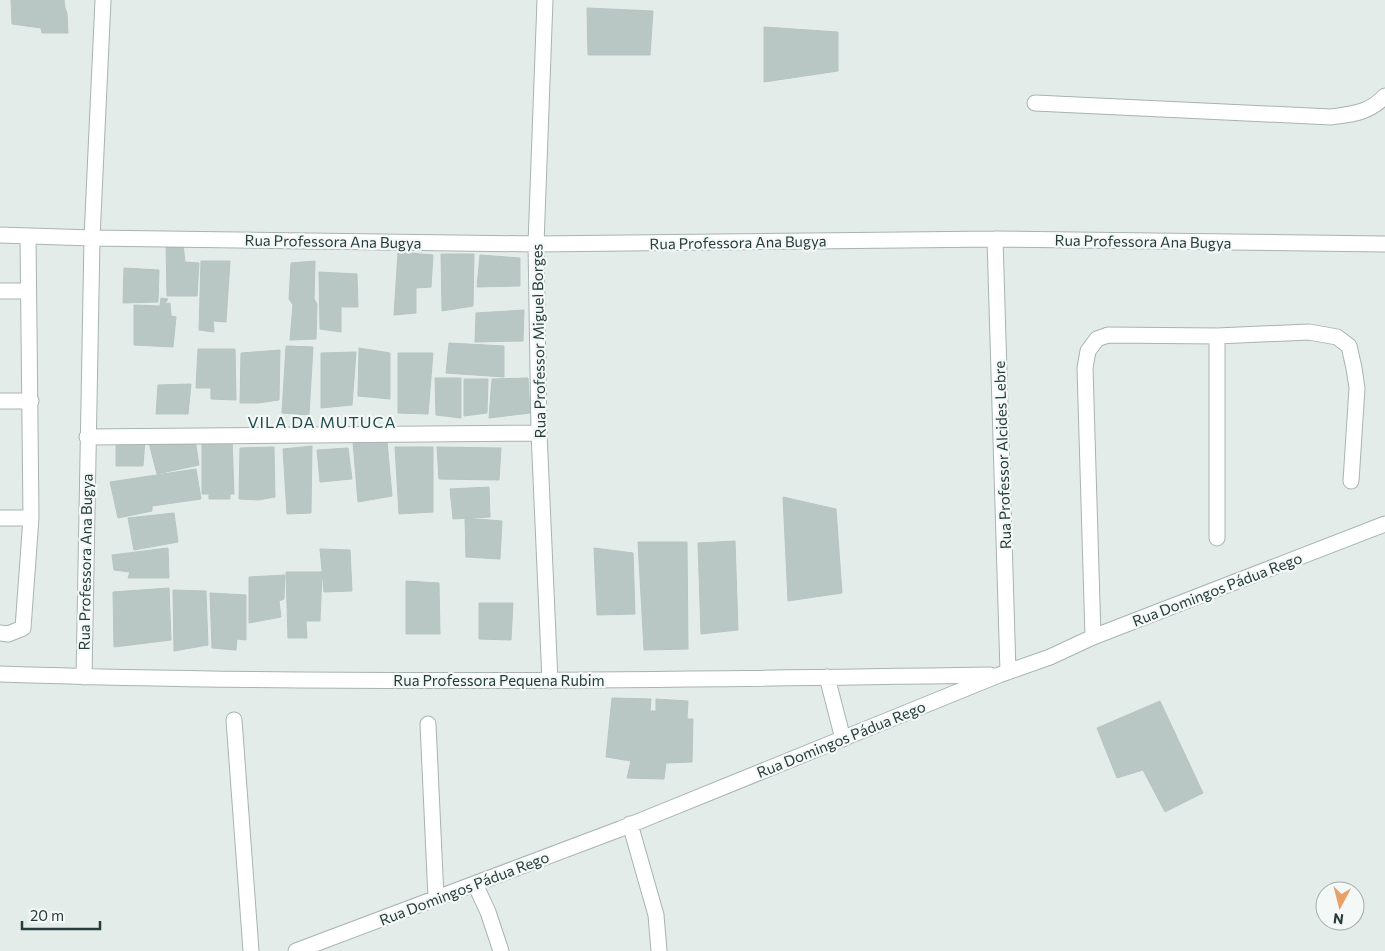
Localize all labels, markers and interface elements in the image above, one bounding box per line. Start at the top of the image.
street label: Rua Professora Ana Bugya [244,230,422,252]
street label: Rua Professora Ana Bugya [1054,230,1232,252]
street label: Rua Professora Ana Bugya [649,231,827,253]
street label: Rua Professor Miguel Borges [527,243,549,438]
street label: Rua Professor Alcides Lebre [990,360,1014,550]
district label: VILA DA MUTUCA [248,412,396,431]
street label: Rua Professora Ana Bugya [74,473,96,651]
street label: Rua Domingos Pádua Rego [1130,548,1304,630]
street label: Rua Professora Pequena Rubim [393,671,605,689]
street label: Rua Domingos Pádua Rego [754,697,928,781]
street label: Rua Domingos Pádua Rego [377,847,551,929]
north arrow [1315,881,1365,931]
scale bar [22,898,100,930]
text: 20 m [30,906,64,924]
text: N [1332,910,1345,928]

